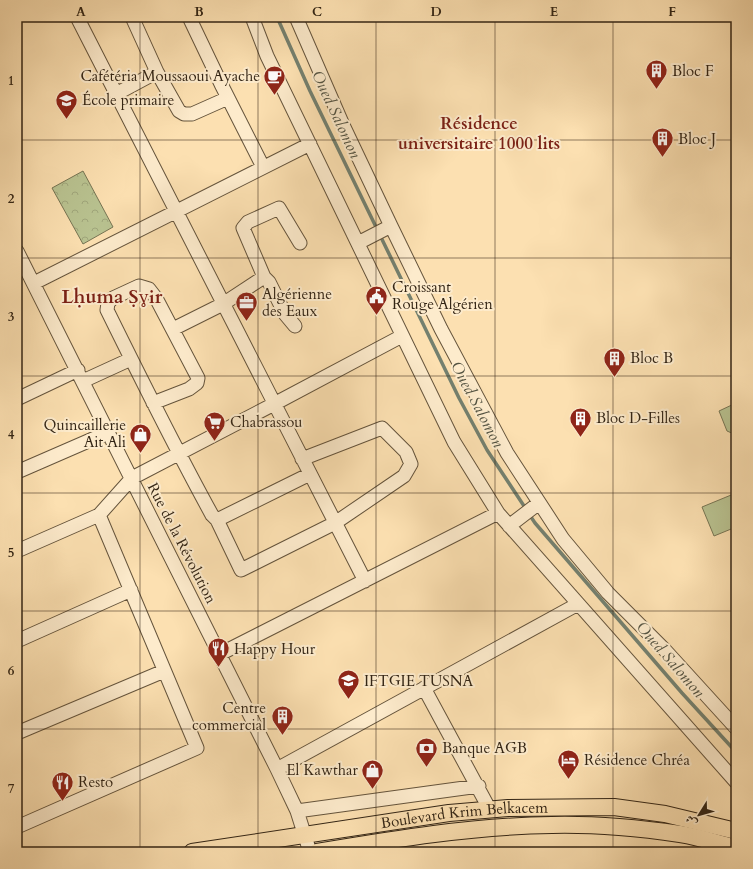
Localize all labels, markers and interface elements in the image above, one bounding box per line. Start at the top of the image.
text: A [76,3,86,21]
text: B [194,3,204,21]
text: C [312,3,322,21]
text: D [430,3,442,21]
text: E [550,3,558,21]
text: F [668,3,676,21]
building icon: Bloc F [643,58,669,91]
place label: Bloc F [672,61,714,81]
cafe icon: Cafétéria Moussaoui Ayache [262,63,288,96]
place label: Cafétéria Moussaoui Ayache [80,66,260,86]
water label: Oued Salomon [306,67,366,162]
text: 1 [8,72,14,90]
school or university icon: École primaire [54,87,80,120]
place label: École primaire [82,90,174,110]
district label: Résidence universitaire 1000 lits [398,112,560,155]
building icon: Bloc J [649,126,675,159]
place label: Bloc J [678,129,716,149]
text: 2 [8,190,15,208]
place label: Croissant Rouge Algérien [392,277,493,314]
public building icon: Croissant Rouge Algérien [363,283,389,316]
district label: Lḥuma Ṣɣir [62,284,163,310]
place label: Algérienne des Eaux [262,284,332,321]
office icon: Algérienne des Eaux [233,290,259,323]
text: 3 [8,308,15,326]
building icon: Bloc B [601,345,627,378]
place label: Bloc B [630,348,673,368]
water label: Oued Salomon [445,358,509,452]
building icon: Bloc D-Filles [568,405,594,438]
place label: Bloc D-Filles [596,408,680,428]
supermarket icon: Chabrassou [201,409,227,442]
place label: Chabrassou [230,412,303,432]
place label: Quincaillerie Ait Ali [44,415,126,452]
shop icon: Quincaillerie Ait Ali [128,421,154,454]
text: 4 [8,426,15,444]
street label: Rue de la Révolution [143,479,221,607]
text: 5 [8,544,14,562]
water label: Oued Salomon [631,617,710,703]
restaurant icon: Happy Hour [206,636,232,669]
place label: Happy Hour [234,639,316,659]
text: 6 [8,662,15,680]
school or university icon: IFTGIE TUSNA [336,668,362,701]
place label: IFTGIE TUSNA [364,671,474,691]
place label: Centre commercial [192,698,266,735]
building icon: Centre commercial [269,704,295,737]
bank icon: Banque AGB [414,735,440,768]
place label: Banque AGB [442,738,527,758]
hotel icon: Résidence Chréa [555,747,581,780]
place label: Résidence Chréa [584,750,690,770]
shop icon: El Kawthar [360,757,386,790]
place label: El Kawthar [286,760,359,780]
restaurant icon: Resto [50,769,76,802]
place label: Resto [78,772,113,792]
text: 7 [8,780,15,798]
north arrow [679,795,719,835]
street label: Boulevard Krim Belkacem [379,798,548,833]
text: ش [682,812,701,830]

